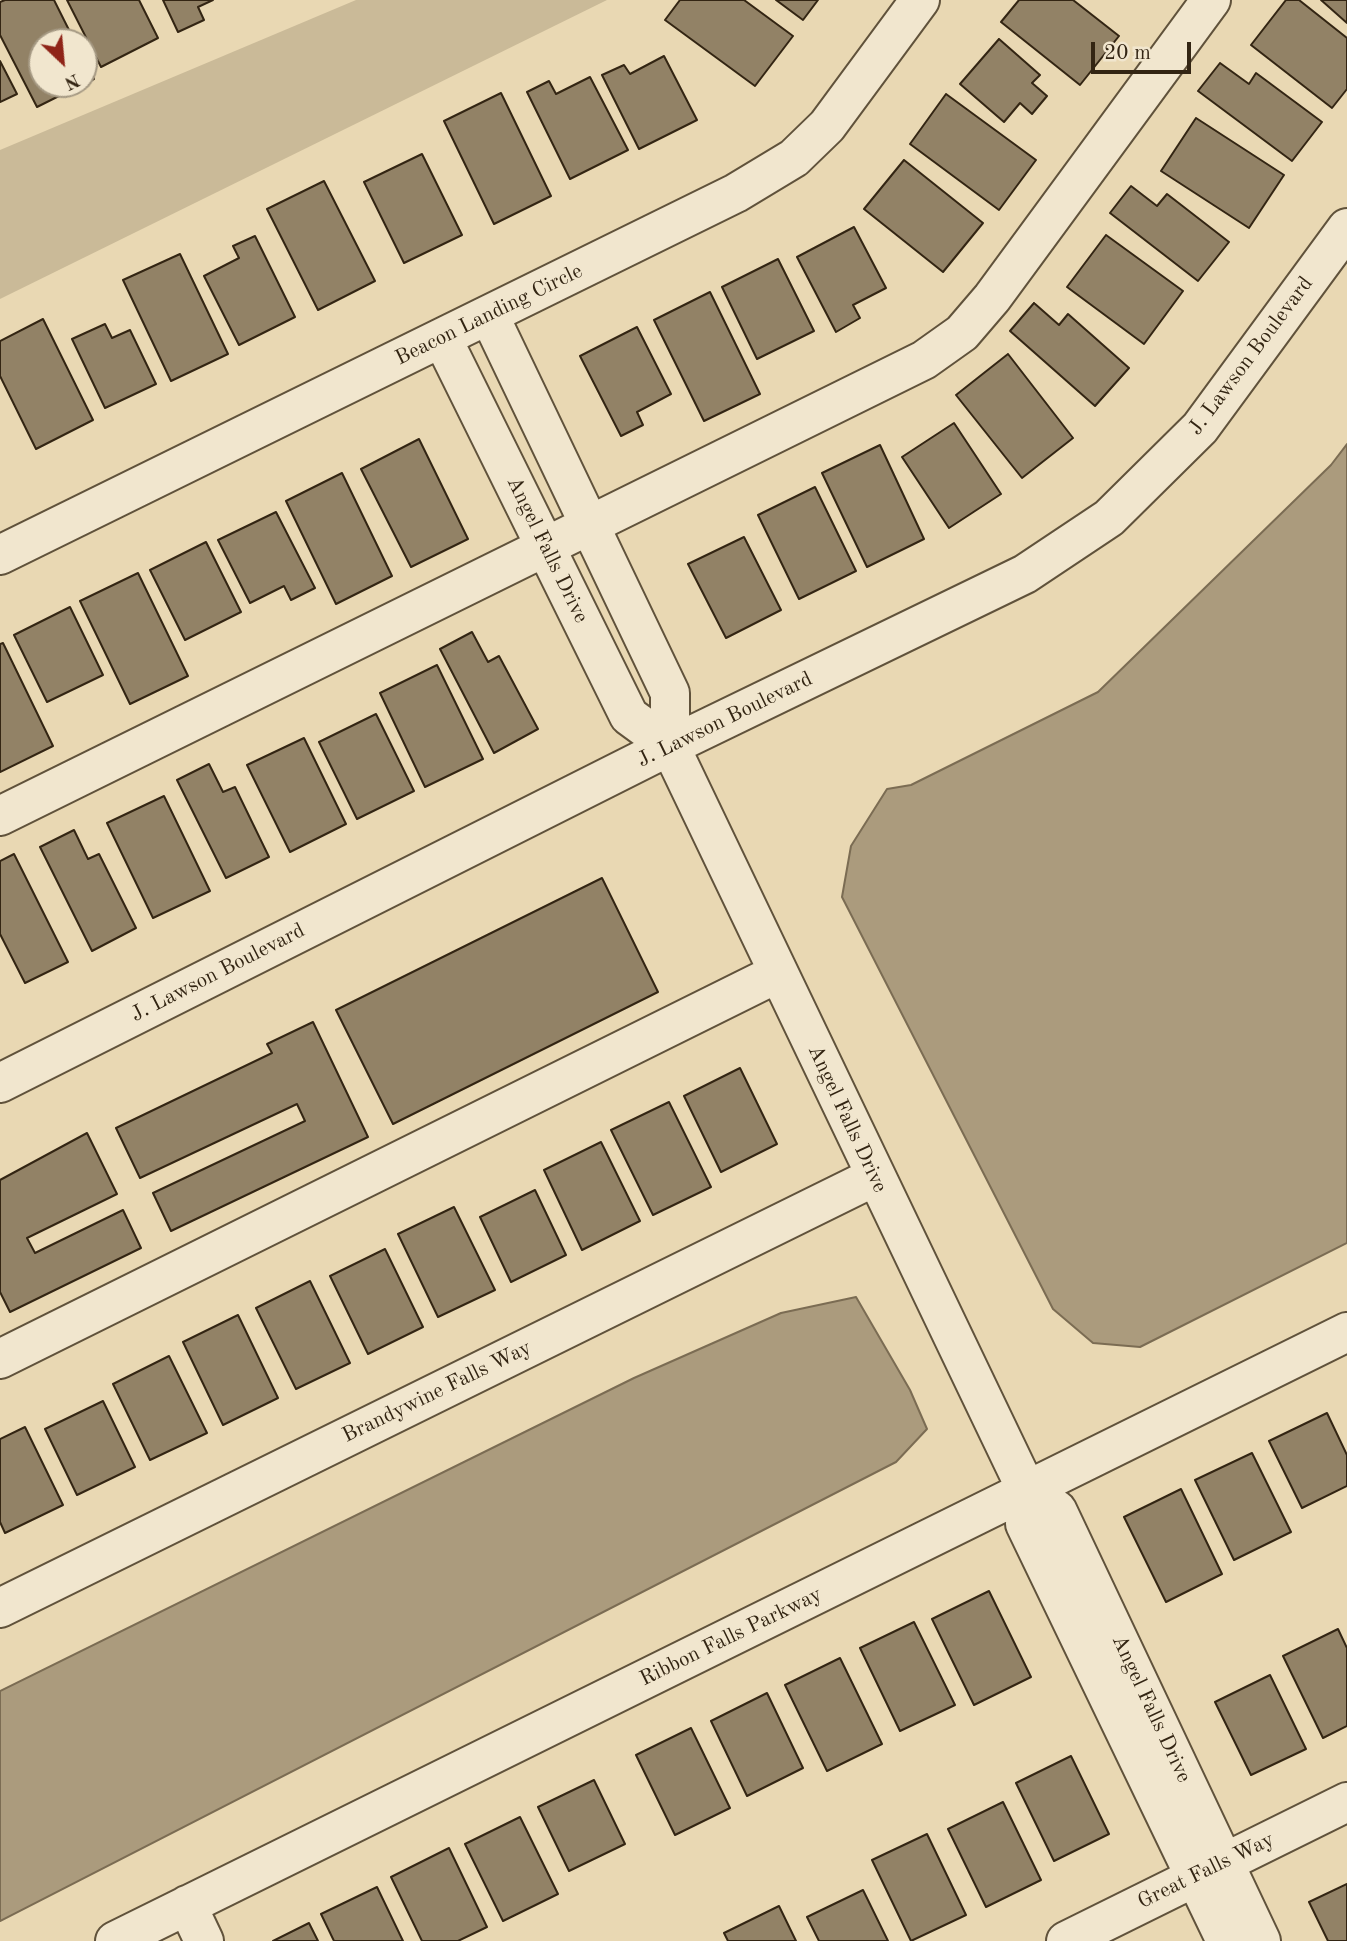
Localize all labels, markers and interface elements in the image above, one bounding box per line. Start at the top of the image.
north arrow [28,28,98,98]
scale bar [1095,28,1195,72]
text: 20 m [1104,43,1151,64]
text: N [61,69,82,92]
street label: Beacon Landing Circle [391,259,587,371]
street label: J. Lawson Boulevard [1183,272,1319,440]
street label: Angel Falls Drive [501,473,593,627]
street label: J. Lawson Boulevard [633,667,817,773]
street label: J. Lawson Boulevard [127,918,309,1028]
street label: Angel Falls Drive [802,1041,892,1197]
street label: Brandywine Falls Way [338,1335,536,1449]
street label: Ribbon Falls Parkway [636,1582,826,1692]
street label: Angel Falls Drive [1106,1631,1196,1787]
street label: Great Falls Way [1134,1827,1278,1915]

